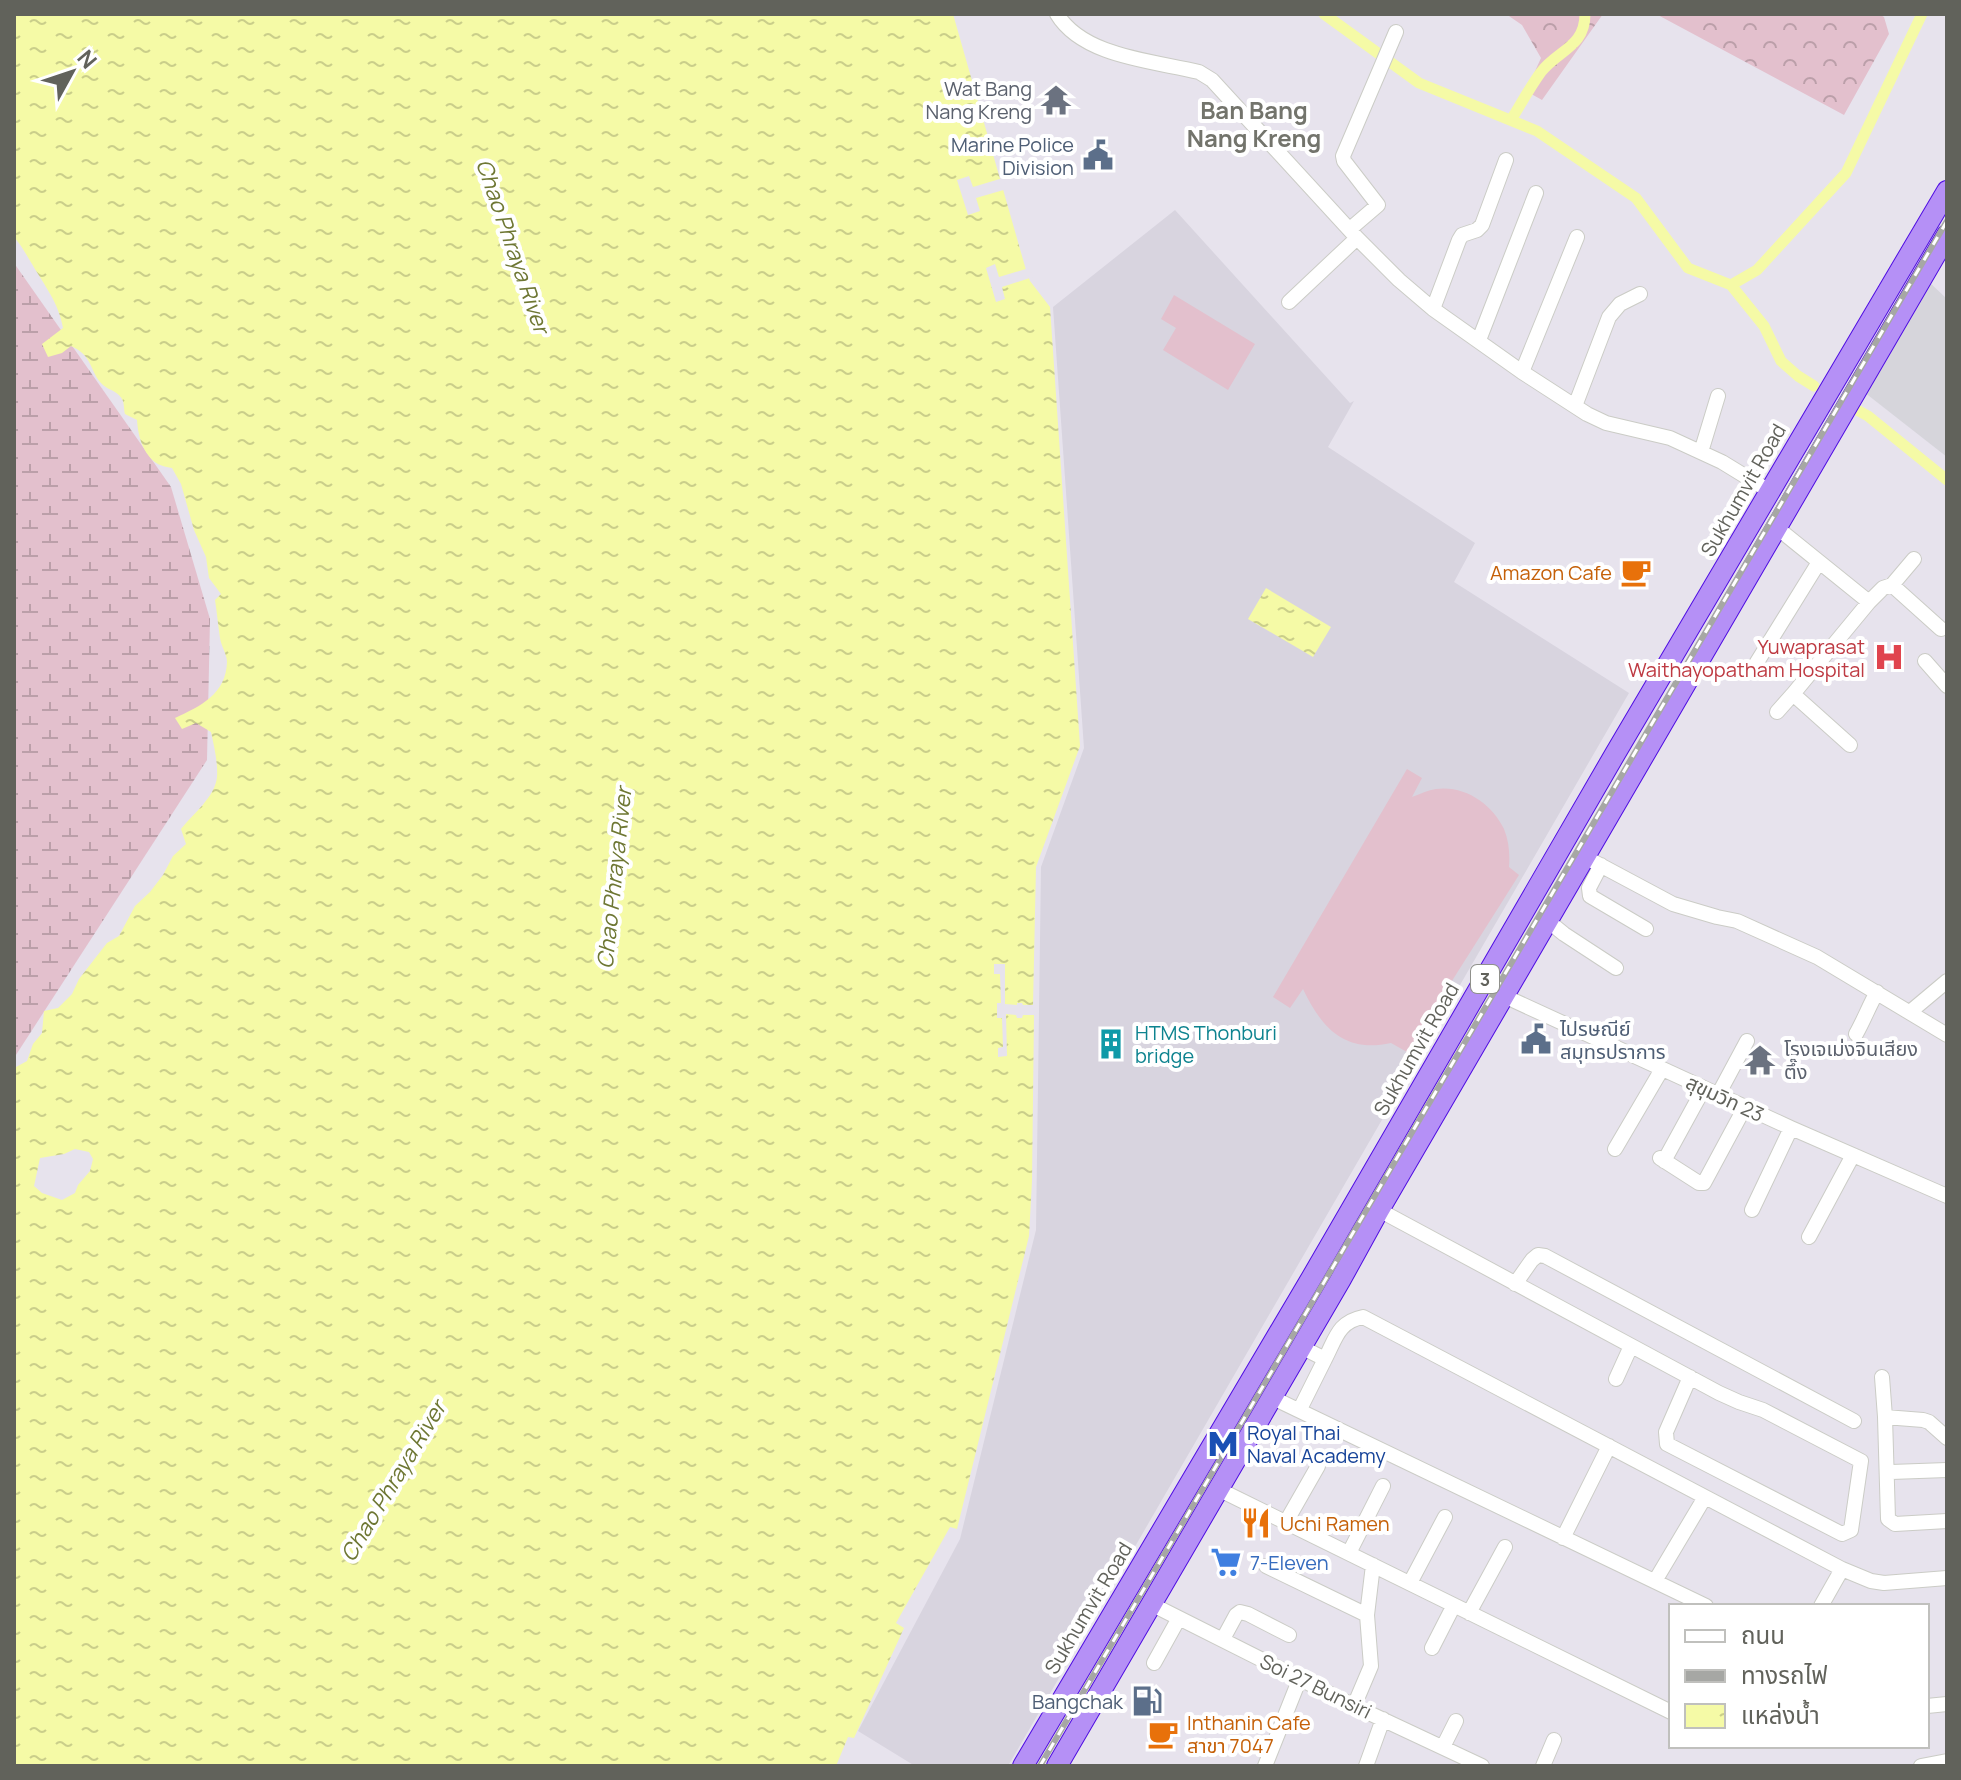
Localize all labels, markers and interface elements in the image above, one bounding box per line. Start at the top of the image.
north arrow [32,32,112,112]
text: N [71,43,104,75]
place label: Wat Bang Nang Kreng [925,75,1032,125]
temple icon: Wat Bang Nang Kreng [1039,83,1073,117]
district label: Ban Bang Nang Kreng [1187,93,1321,154]
place label: Marine Police Division [951,131,1074,181]
public building icon: Marine Police Division [1081,138,1115,172]
water label: Chao Phraya River [469,155,558,340]
street label: Sukhumvit Road [1694,419,1792,561]
cafe icon: Amazon Cafe [1619,555,1653,589]
place label: Amazon Cafe [1490,559,1612,586]
place label: Yuwaprasat Waithayopatham Hospital [1628,633,1865,683]
hospital icon: Yuwaprasat Waithayopatham Hospital [1872,640,1906,674]
water label: Chao Phraya River [590,783,639,970]
road number: 3 [1471,965,1499,993]
street label: Sukhumvit Road [1367,978,1465,1120]
place label: ไปรษณีย์ สมุทรปราการ [1559,1015,1666,1065]
place label: HTMS Thonburi bridge [1135,1019,1277,1069]
public building icon: ไปรษณีย์ สมุทรปราการ [1519,1022,1553,1056]
building icon: HTMS Thonburi bridge [1094,1027,1128,1061]
place label: โรงเจเม่งจินเสียง ตึ๊ง [1784,1035,1918,1085]
temple icon: โรงเจเม่งจินเสียง ตึ๊ง [1743,1043,1777,1077]
street label: สุขุมวิท 23 [1682,1068,1768,1128]
water label: Chao Phraya River [333,1393,454,1567]
place label: Royal Thai Naval Academy [1247,1419,1386,1469]
metro station icon: Royal Thai Naval Academy [1206,1427,1240,1461]
restaurant icon: Uchi Ramen [1239,1506,1273,1540]
place label: Uchi Ramen [1280,1510,1390,1537]
street label: Sukhumvit Road [1038,1537,1138,1679]
supermarket icon: 7-Eleven [1209,1545,1243,1579]
place label: 7-Eleven [1250,1549,1329,1576]
legend [1669,1604,1929,1748]
text: ถนน [1741,1618,1785,1651]
street label: Soi 27 Bunsiri [1256,1647,1376,1725]
text: ทางรถไฟ [1741,1658,1828,1691]
fuel station icon: Bangchak [1130,1684,1164,1718]
place label: Bangchak [1032,1688,1124,1715]
text: แหล่งน้ำ [1741,1698,1820,1731]
place label: Inthanin Cafe สาขา 7047 [1187,1709,1311,1759]
cafe icon: Inthanin Cafe สาขา 7047 [1146,1717,1180,1751]

